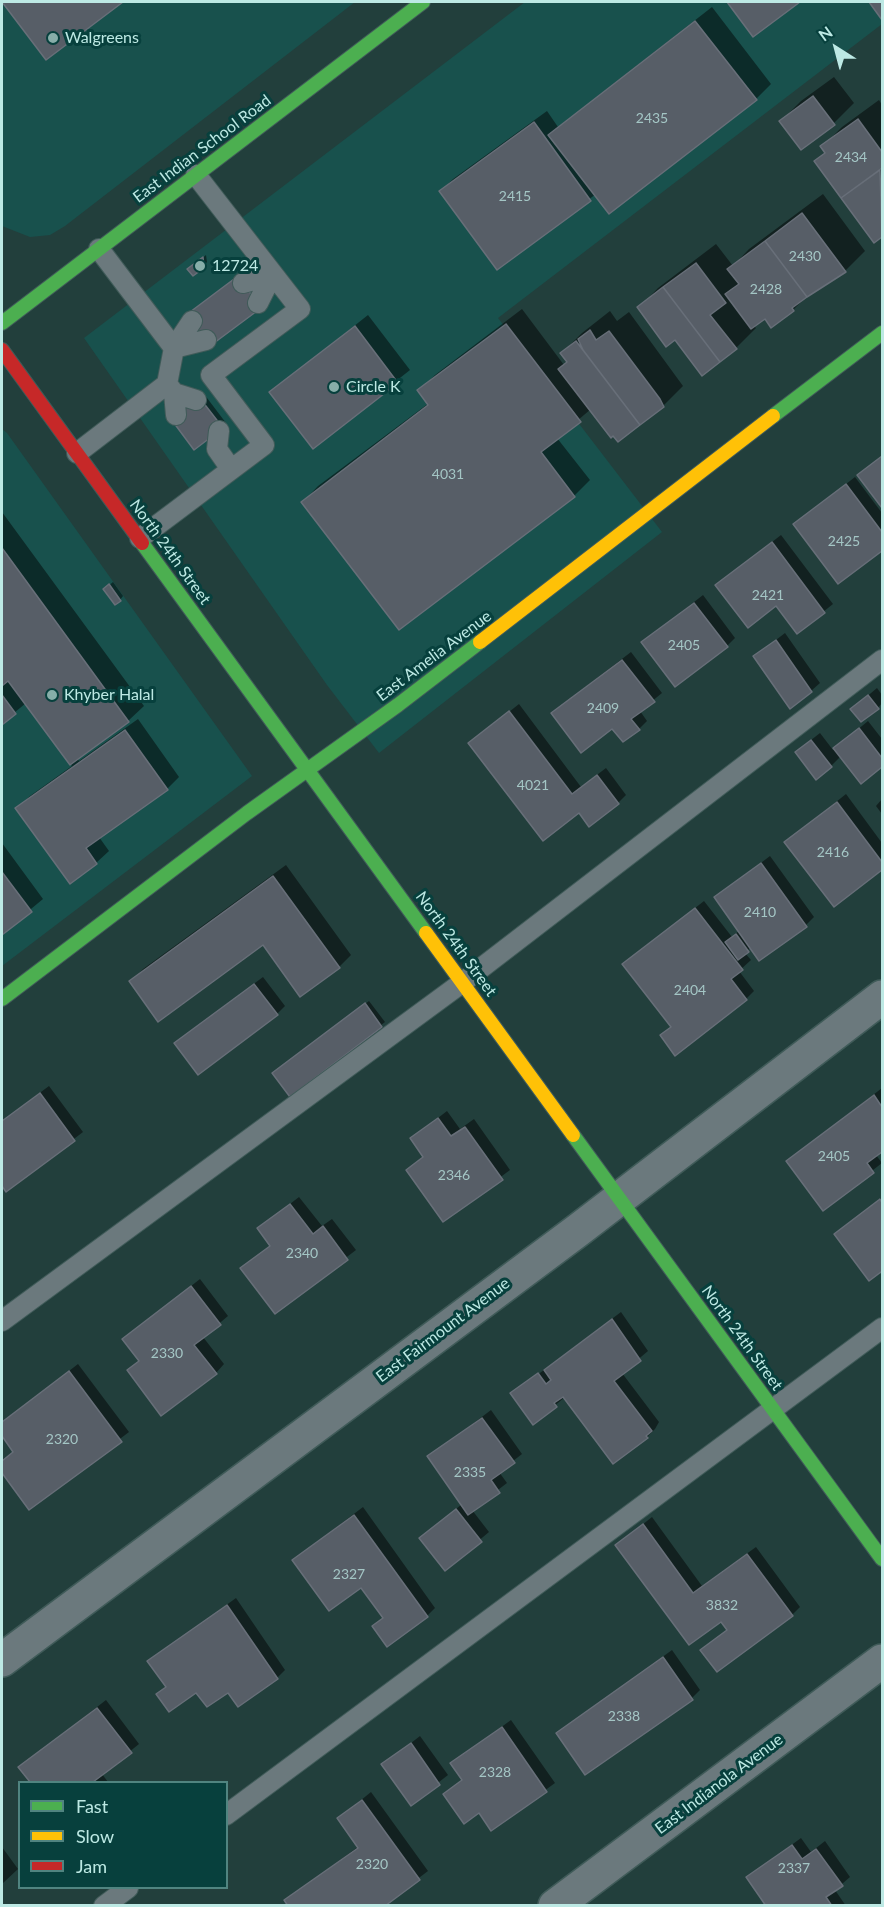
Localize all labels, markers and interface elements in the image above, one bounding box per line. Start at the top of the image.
north arrow [806,18,866,78]
text: N [815,22,836,44]
place label: Walgreens [65,28,139,48]
marker: Walgreens [46,31,60,45]
street label: East Indian School Road [129,91,275,207]
house number: 2435 [636,110,668,126]
house number: 2434 [835,149,867,165]
house number: 2415 [499,188,531,204]
house number: 2430 [789,248,821,264]
place label: 12724 [212,256,258,276]
marker: 12724 [193,259,207,273]
house number: 2428 [750,281,782,297]
place label: Circle K [346,377,401,397]
marker: Circle K [327,380,341,394]
house number: 4031 [432,466,464,482]
street label: North 24th Street [125,496,215,608]
house number: 2425 [828,533,860,549]
house number: 2421 [752,587,784,603]
street label: East Amelia Avenue [373,607,495,705]
house number: 2405 [668,637,700,653]
place label: Khyber Halal [64,685,154,705]
marker: Khyber Halal [45,688,59,702]
house number: 2409 [587,700,619,716]
house number: 4021 [517,777,549,793]
house number: 2416 [817,844,849,860]
street label: North 24th Street [411,888,501,1000]
house number: 2410 [744,904,776,920]
house number: 2404 [674,982,706,998]
house number: 2405 [818,1148,850,1164]
house number: 2346 [438,1167,470,1183]
house number: 2340 [286,1245,318,1261]
street label: East Fairmount Avenue [372,1274,514,1386]
street label: North 24th Street [697,1282,787,1394]
house number: 2330 [151,1345,183,1361]
house number: 2320 [46,1431,78,1447]
house number: 2335 [454,1464,486,1480]
house number: 2327 [333,1566,365,1582]
house number: 3832 [706,1597,738,1613]
house number: 2338 [608,1708,640,1724]
street label: East Indianola Avenue [651,1730,787,1838]
house number: 2328 [479,1764,511,1780]
legend [18,1781,228,1889]
text: Fast [76,1795,108,1817]
text: Slow [76,1825,114,1847]
text: Jam [76,1855,107,1877]
house number: 2320 [356,1856,388,1872]
house number: 2337 [778,1860,810,1876]

